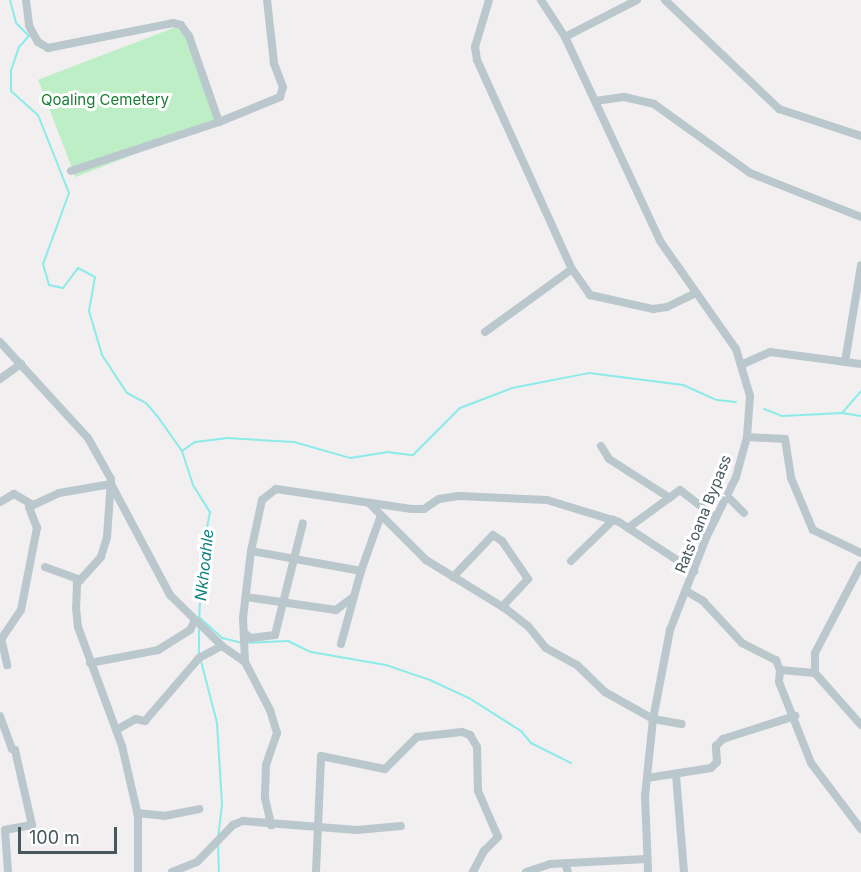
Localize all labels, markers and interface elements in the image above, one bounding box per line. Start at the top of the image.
park label: Qoaling Cemetery [41,91,169,109]
street label: Rats'oana Bypass [671,452,735,576]
water label: Nkhoahle [191,528,217,602]
scale bar [21,815,120,853]
text: 100 m [29,827,80,848]

